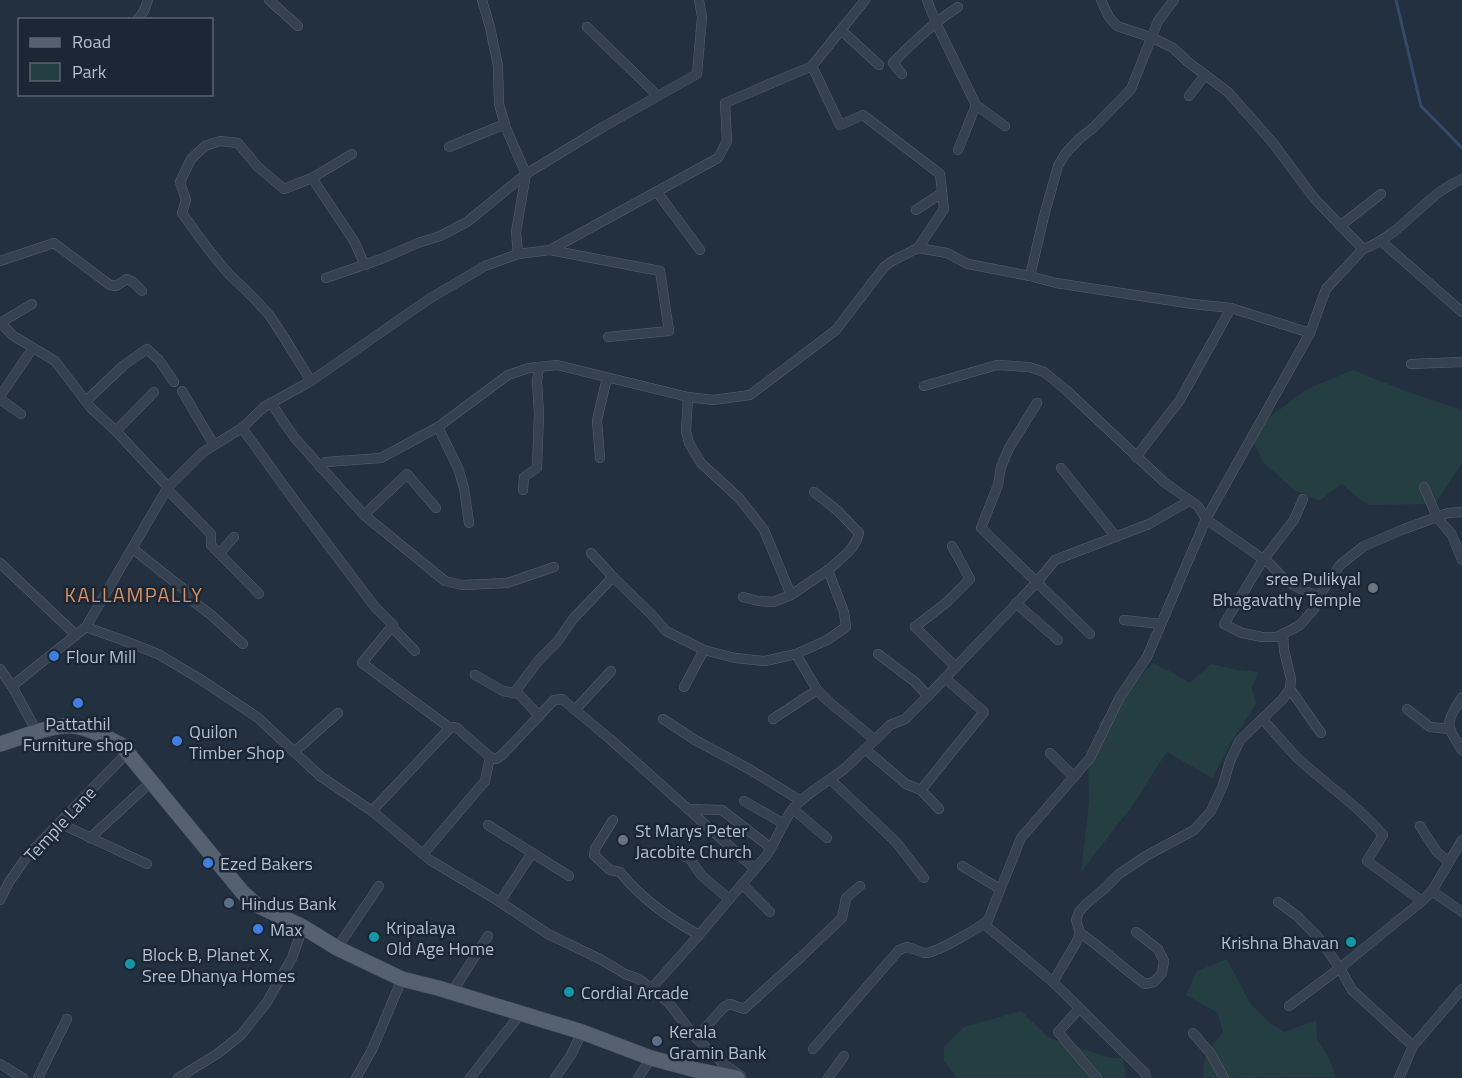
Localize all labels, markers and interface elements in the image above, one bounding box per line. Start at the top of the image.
legend [18,18,213,96]
text: Road [72,28,111,55]
text: Park [72,58,107,85]
place label: sree Pulikyal Bhagavathy Temple [1212,565,1361,613]
district label: KALLAMPALLY [65,579,203,610]
marker: sree Pulikyal Bhagavathy Temple [1366,581,1380,595]
place label: Flour Mill [66,643,136,670]
marker: Flour Mill [47,649,61,663]
marker: Pattathil Furniture shop [71,696,85,710]
place label: Pattathil Furniture shop [23,710,133,758]
place label: Quilon Timber Shop [189,718,285,766]
marker: Quilon Timber Shop [170,734,184,748]
street label: Temple Lane [18,780,102,868]
place label: St Marys Peter Jacobite Church [635,817,752,865]
marker: St Marys Peter Jacobite Church [616,833,630,847]
place label: Ezed Bakers [220,850,313,877]
marker: Ezed Bakers [201,856,215,870]
place label: Hindus Bank [241,890,337,917]
marker: Hindus Bank [222,896,236,910]
place label: Kripalaya Old Age Home [386,914,494,962]
place label: Max [270,916,302,943]
marker: Max [251,922,265,936]
place label: Krishna Bhavan [1221,929,1339,956]
marker: Kripalaya Old Age Home [367,930,381,944]
marker: Krishna Bhavan [1344,935,1358,949]
place label: Block B, Planet X, Sree Dhanya Homes [142,941,295,989]
marker: Block B, Planet X, Sree Dhanya Homes [123,957,137,971]
place label: Cordial Arcade [581,979,689,1006]
marker: Cordial Arcade [562,985,576,999]
place label: Kerala Gramin Bank [669,1018,767,1066]
marker: Kerala Gramin Bank [650,1034,664,1048]

